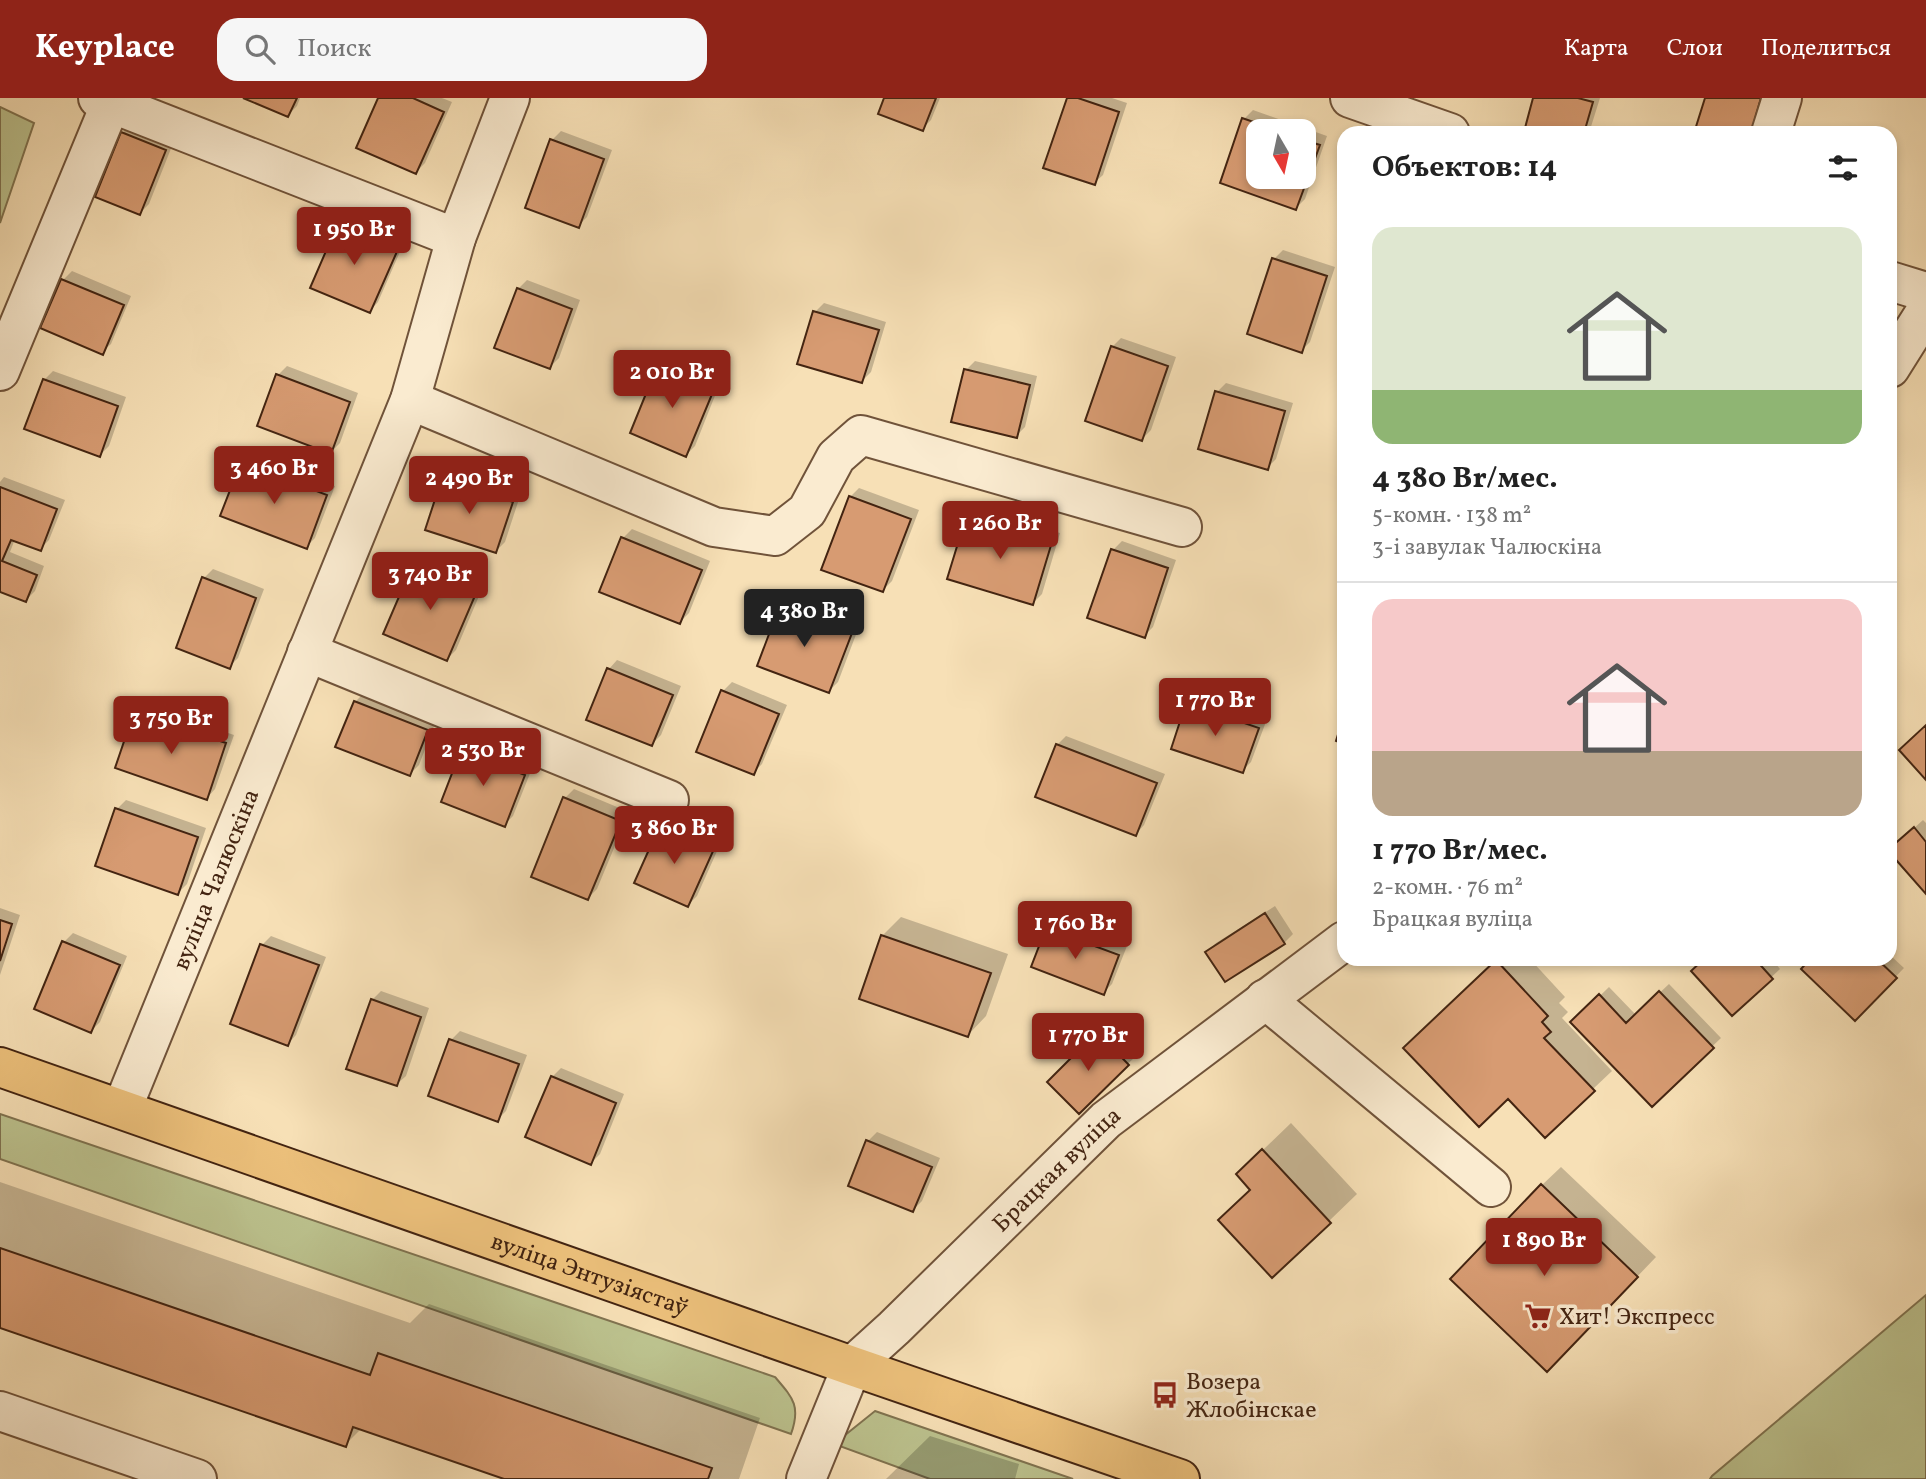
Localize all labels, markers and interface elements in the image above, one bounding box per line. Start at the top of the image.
search box [217,18,707,81]
text: Keyplace [35,26,175,72]
icon: search [241,30,279,68]
text: Поиск [297,31,371,67]
text: Карта [1564,32,1629,66]
text: Слои [1667,32,1723,66]
text: Поделиться [1761,32,1891,66]
north arrow [1246,119,1316,189]
map controls [1246,119,1316,189]
text: Объектов: 14 [1372,147,1557,189]
icon: filters [1824,149,1862,187]
pin: 1 950 Br [282,208,426,267]
text: 1 950 Br [313,214,395,246]
icon: home [1554,273,1680,399]
pin: 2 010 Br [600,350,744,410]
text: 2 010 Br [629,357,715,389]
pin: 3 460 Br [202,446,346,506]
text: 3 460 Br [230,453,318,485]
pin: 2 490 Br [397,456,541,516]
text: 4 380 Br/мес. [1372,458,1558,500]
text: 2 490 Br [425,463,513,495]
text: 5-комн. · 138 m² [1372,500,1531,532]
pin: 1 260 Br [928,502,1072,561]
text: 1 260 Br [958,508,1042,540]
text: 3-і завулак Чалюскіна [1372,532,1602,564]
pin: 3 740 Br [358,552,502,612]
text: 3 740 Br [388,559,472,591]
pin: 4 380 Br [732,589,876,649]
text: 4 380 Br [760,596,848,628]
icon: home [1554,645,1680,771]
pin: 1 770 Br [1143,678,1287,738]
text: 1 770 Br [1175,685,1255,717]
pin: 3 750 Br [99,696,243,756]
text: 3 750 Br [129,703,213,735]
pin: 2 530 Br [411,728,555,788]
text: 2 530 Br [441,735,525,767]
street label: вуліца Чалюскіна [165,784,269,976]
pin: 3 860 Br [602,806,746,866]
text: 3 860 Br [631,813,717,845]
text: 1 770 Br/мес. [1372,830,1548,872]
text: 2-комн. · 76 m² [1372,872,1523,904]
pin: 1 760 Br [1003,902,1147,961]
text: Брацкая вуліца [1372,904,1533,936]
text: 1 760 Br [1034,908,1116,940]
pin: 1 770 Br [1016,1014,1160,1073]
text: 1 770 Br [1048,1020,1128,1052]
street label: Брацкая вуліца [986,1099,1129,1241]
pin: 1 890 Br [1472,1218,1616,1278]
text: 1 890 Br [1502,1225,1586,1257]
street label: вуліца Энтузіястаў [486,1226,692,1326]
supermarket icon: Хит! Экспресс [1523,1301,1553,1331]
place label: Хит! Экспресс [1559,1301,1715,1335]
place label: Возера Жлобінскае [1186,1366,1317,1428]
bus stop icon: Возера Жлобінскае [1150,1380,1180,1410]

